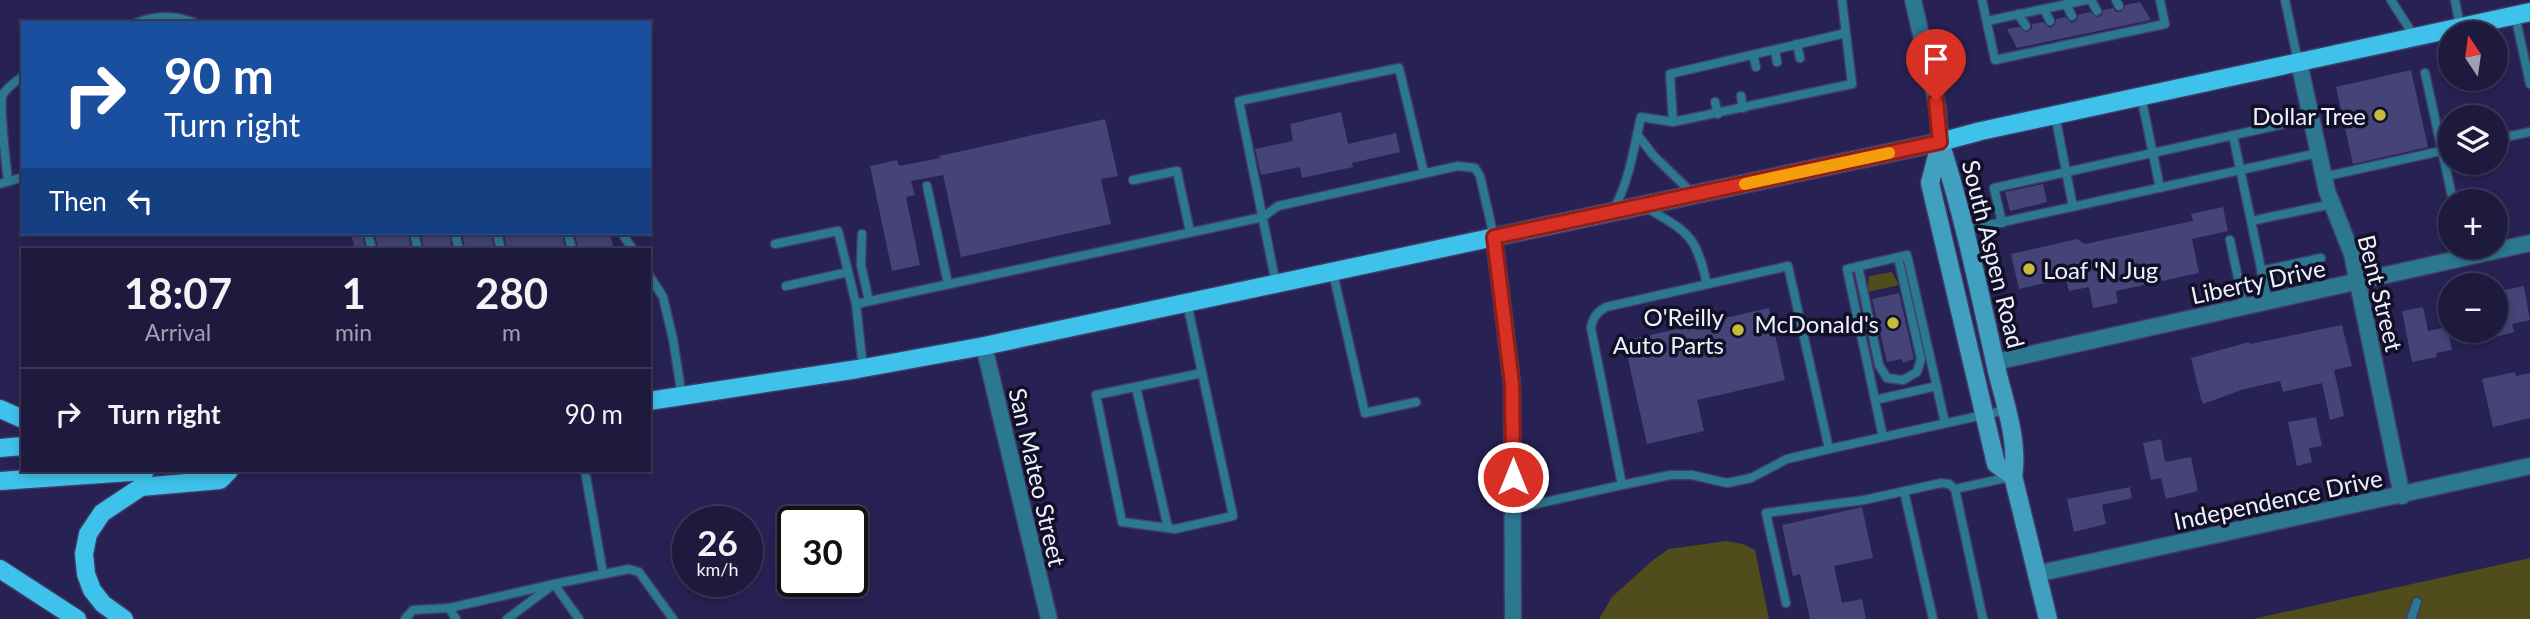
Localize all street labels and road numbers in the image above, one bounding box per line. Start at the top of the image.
street label: South Aspen Road [1957,157,2031,351]
street label: Bent Street [2353,232,2410,355]
street label: Liberty Drive [2188,253,2328,309]
street label: San Mateo Street [1003,385,1073,569]
street label: Independence Drive [2171,463,2385,535]

